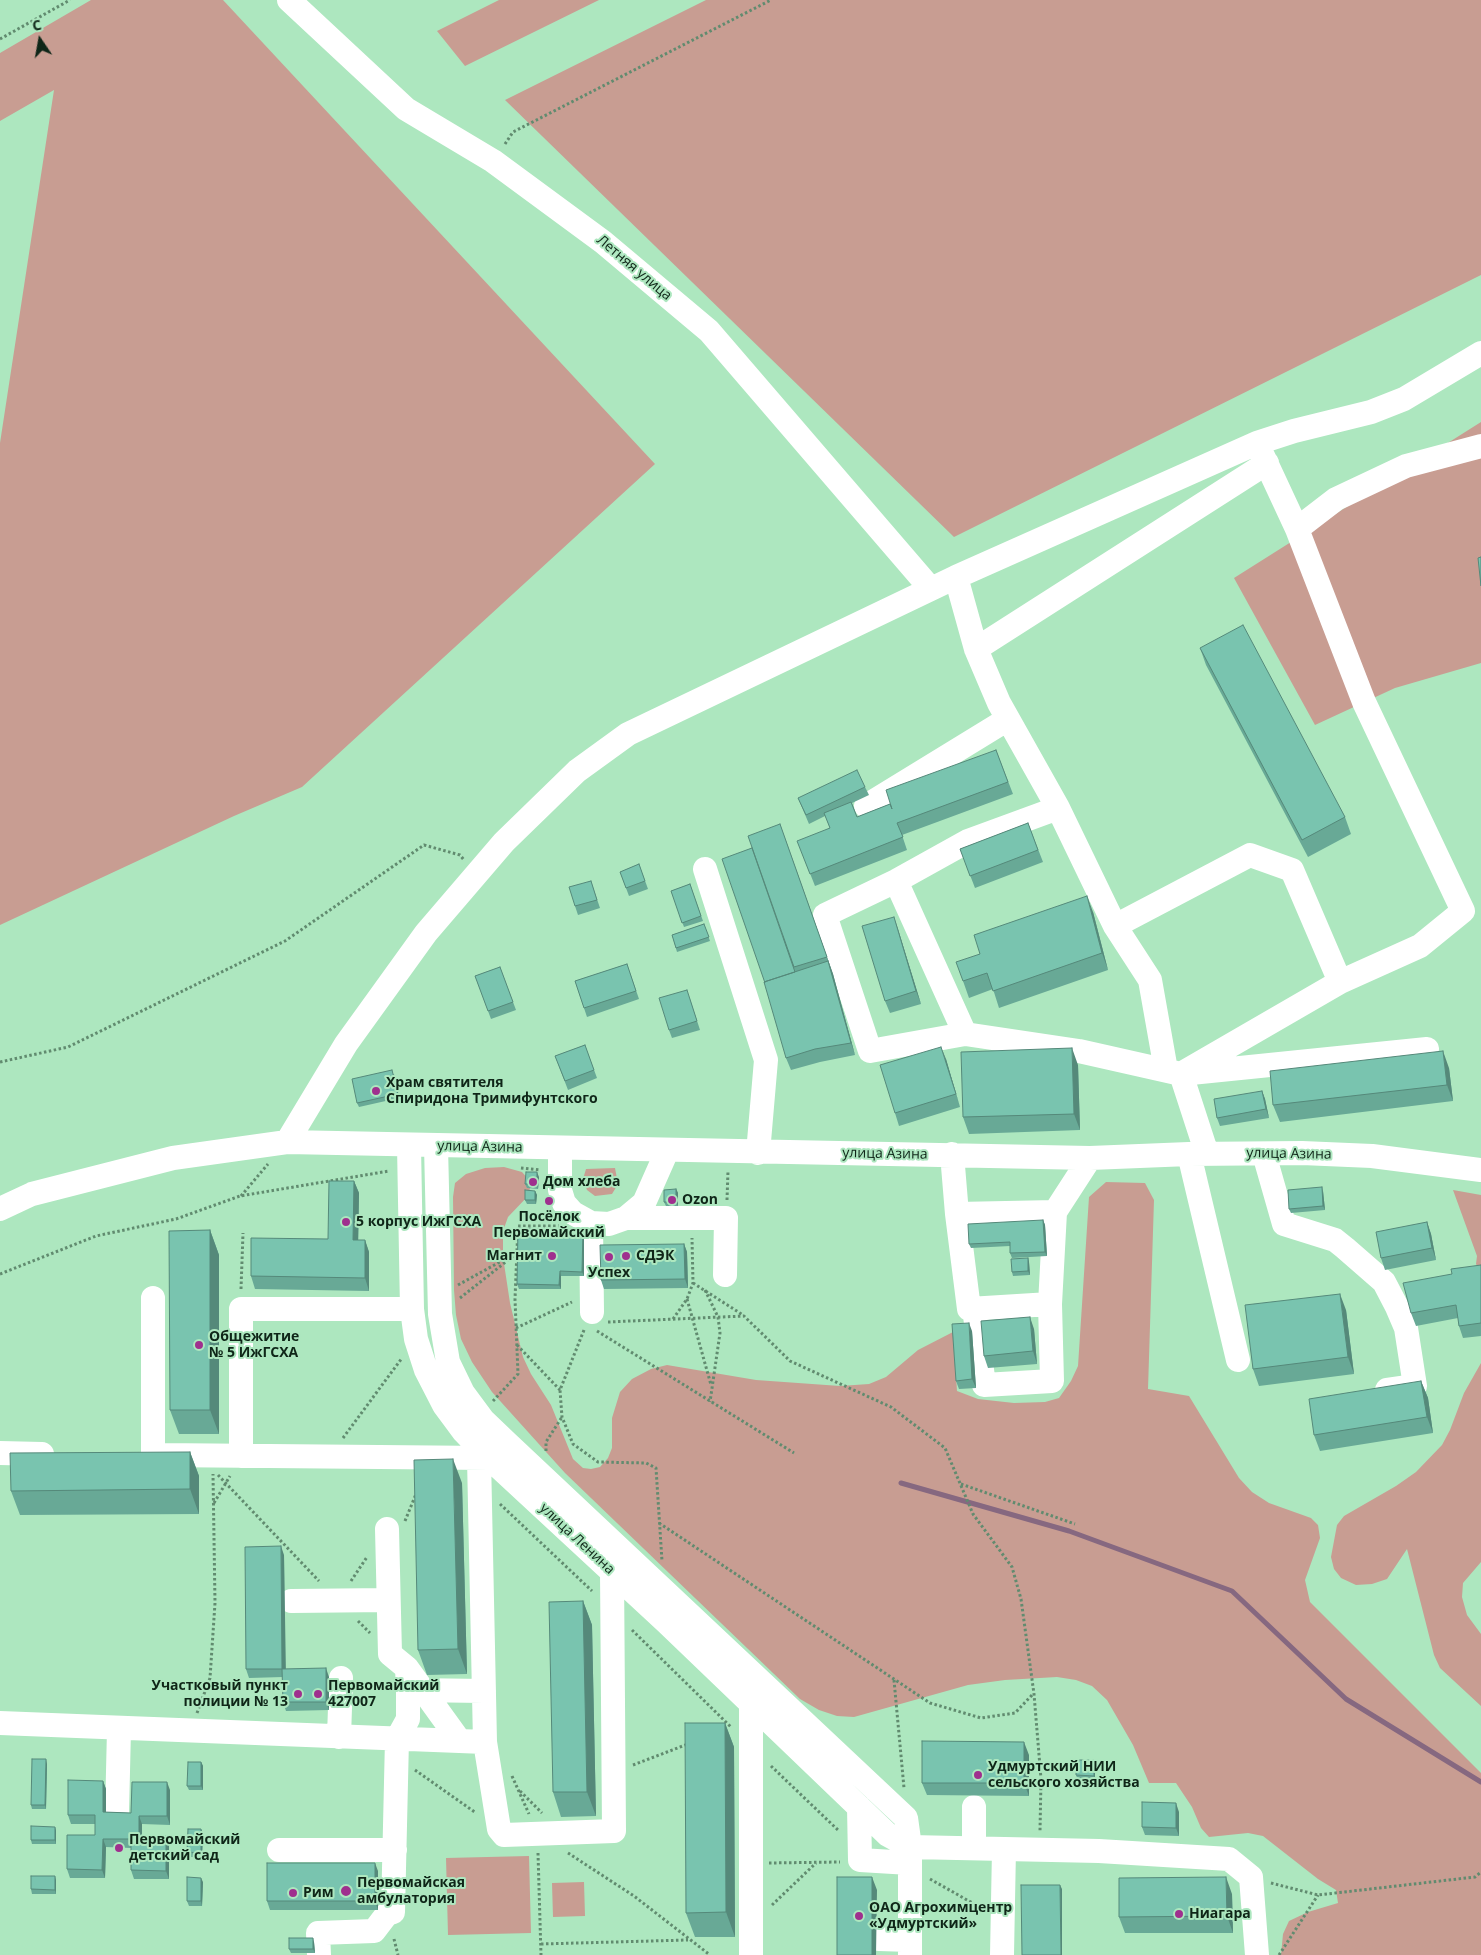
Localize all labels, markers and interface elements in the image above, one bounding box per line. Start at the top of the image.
north arrow [15,15,65,65]
text: С [30,15,43,35]
street label: Летняя улица [593,232,675,304]
place label: Храм святителя Спиридона Тримифунтского [386,1075,598,1108]
marker: Храм святителя Спиридона Тримифунтского [370,1085,382,1097]
street label: улица Азина [437,1138,523,1156]
street label: улица Азина [842,1145,928,1163]
street label: улица Азина [1246,1145,1332,1163]
place label: Дом хлеба [543,1174,620,1190]
marker: Дом хлеба [527,1176,539,1188]
place label: Ozon [682,1192,718,1208]
marker: Ozon [666,1194,678,1206]
marker: Посёлок Первомайский [543,1195,555,1207]
place label: Посёлок Первомайский [493,1209,605,1242]
place label: 5 корпус ИжГСХА [356,1214,481,1230]
marker: 5 корпус ИжГСХА [340,1216,352,1228]
place label: Магнит [487,1248,542,1264]
place label: СДЭК [636,1248,674,1264]
marker: Магнит [546,1250,558,1262]
marker: СДЭК [620,1250,632,1262]
marker: Успех [603,1251,615,1263]
place label: Успех [588,1265,630,1281]
place label: Общежитие № 5 ИжГСХА [209,1329,299,1361]
marker: Общежитие № 5 ИжГСХА [193,1339,205,1351]
street label: улица Ленина [536,1500,618,1578]
place label: Участковый пункт полиции № 13 [152,1678,288,1710]
place label: Первомайский 427007 [328,1678,439,1710]
marker: Участковый пункт полиции № 13 [292,1688,304,1700]
marker: Первомайский 427007 [312,1688,324,1700]
place label: Удмуртский НИИ сельского хозяйства [988,1759,1140,1791]
marker: Удмуртский НИИ сельского хозяйства [972,1769,984,1781]
place label: Первомайский детский сад [129,1832,240,1864]
marker: Первомайский детский сад [113,1842,125,1854]
place label: Первомайская амбулатория [357,1875,465,1908]
marker: Первомайская амбулатория [339,1884,353,1898]
place label: Рим [303,1885,334,1901]
marker: Рим [287,1887,299,1899]
place label: ОАО Агрохимцентр «Удмуртский» [869,1900,1012,1932]
place label: Ниагара [1189,1906,1251,1922]
marker: Ниагара [1173,1908,1185,1920]
marker: ОАО Агрохимцентр «Удмуртский» [853,1910,865,1922]

